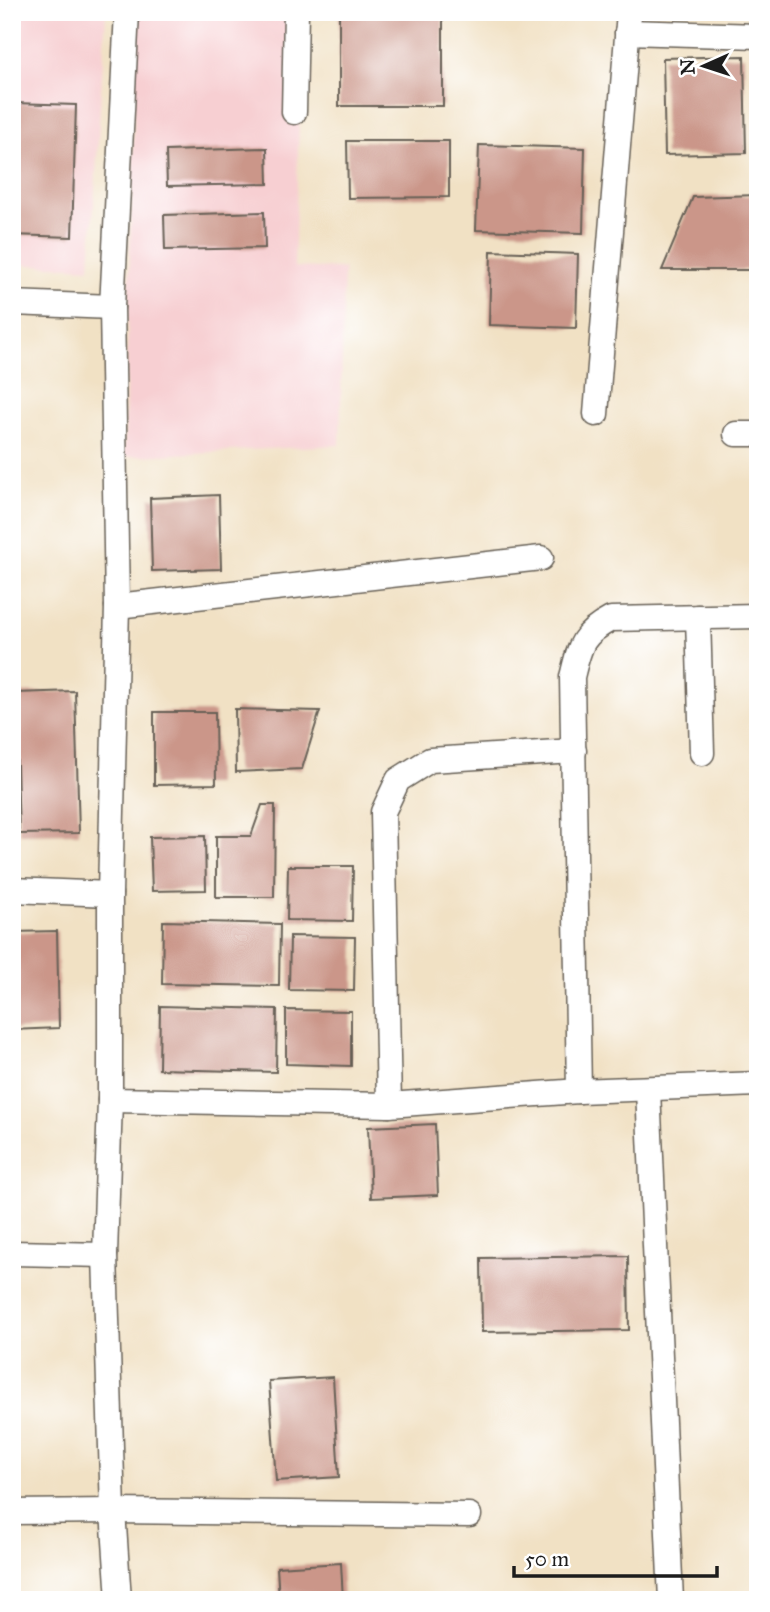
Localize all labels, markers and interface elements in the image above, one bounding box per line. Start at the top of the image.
north arrow [668,32,738,102]
text: N [676,58,699,76]
scale bar [514,1535,718,1579]
text: 50 m [525,1546,570,1572]

